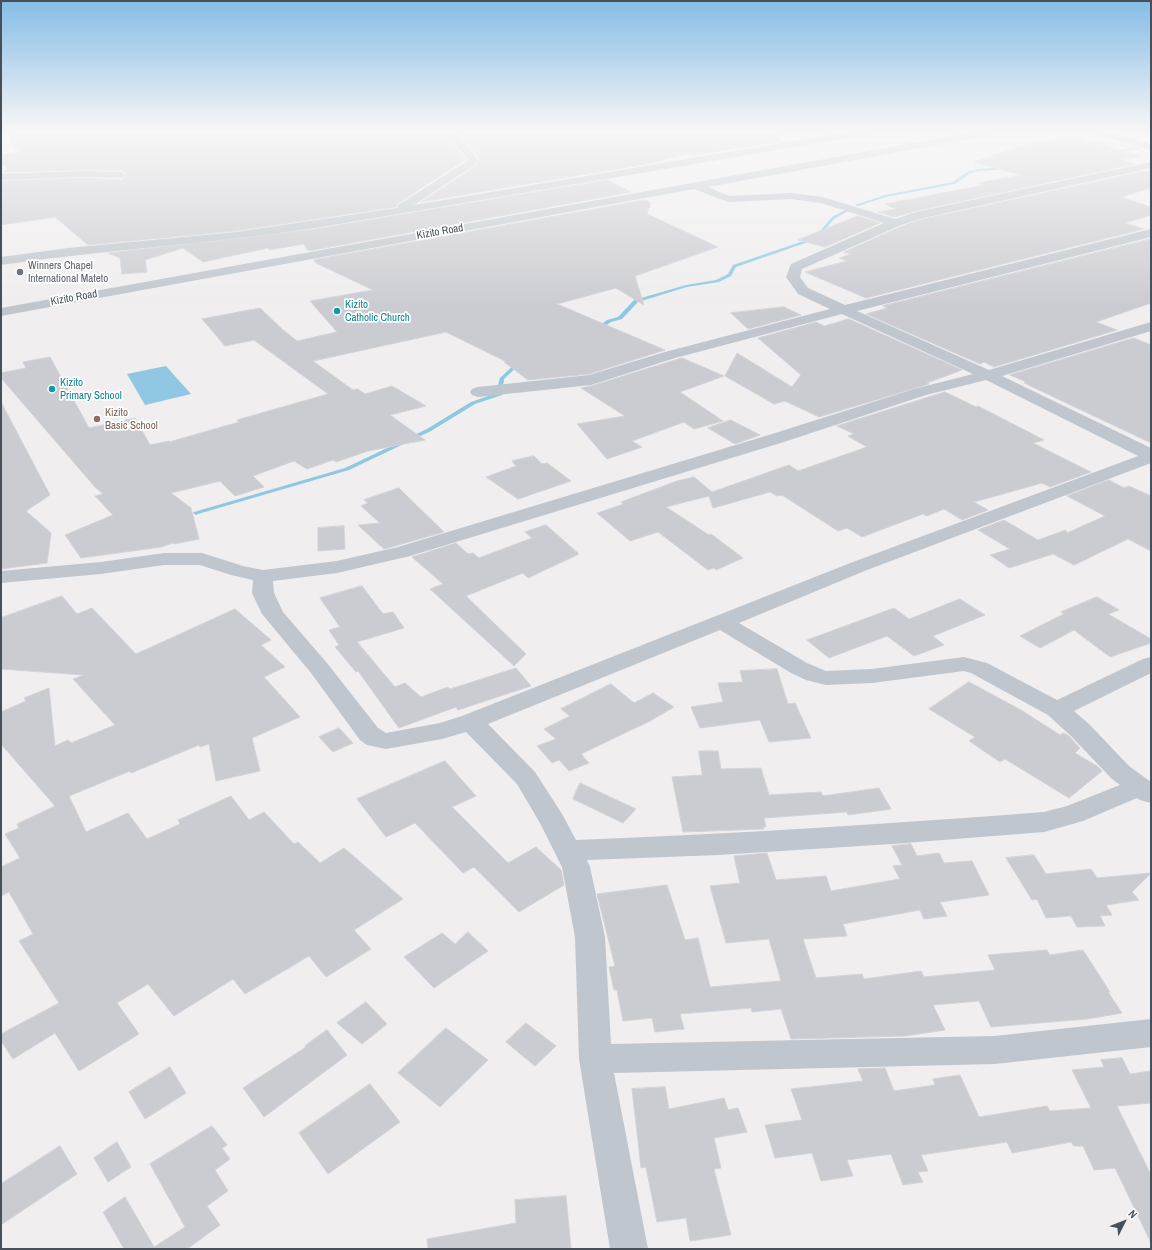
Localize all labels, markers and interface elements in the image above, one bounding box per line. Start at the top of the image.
street label: Kizito Road [416,221,464,243]
place label: Winners Chapel International Mateto [28,259,108,285]
marker: Winners Chapel International Mateto [15,267,25,277]
street label: Kizito Road [50,287,98,309]
place label: Kizito Catholic Church [345,298,410,324]
marker: Kizito Catholic Church [332,306,342,316]
place label: Kizito Primary School [60,376,122,402]
marker: Kizito Primary School [47,384,57,394]
place label: Kizito Basic School [105,406,158,432]
marker: Kizito Basic School [92,414,102,424]
north arrow [1104,1202,1144,1242]
text: N [1126,1207,1140,1221]

